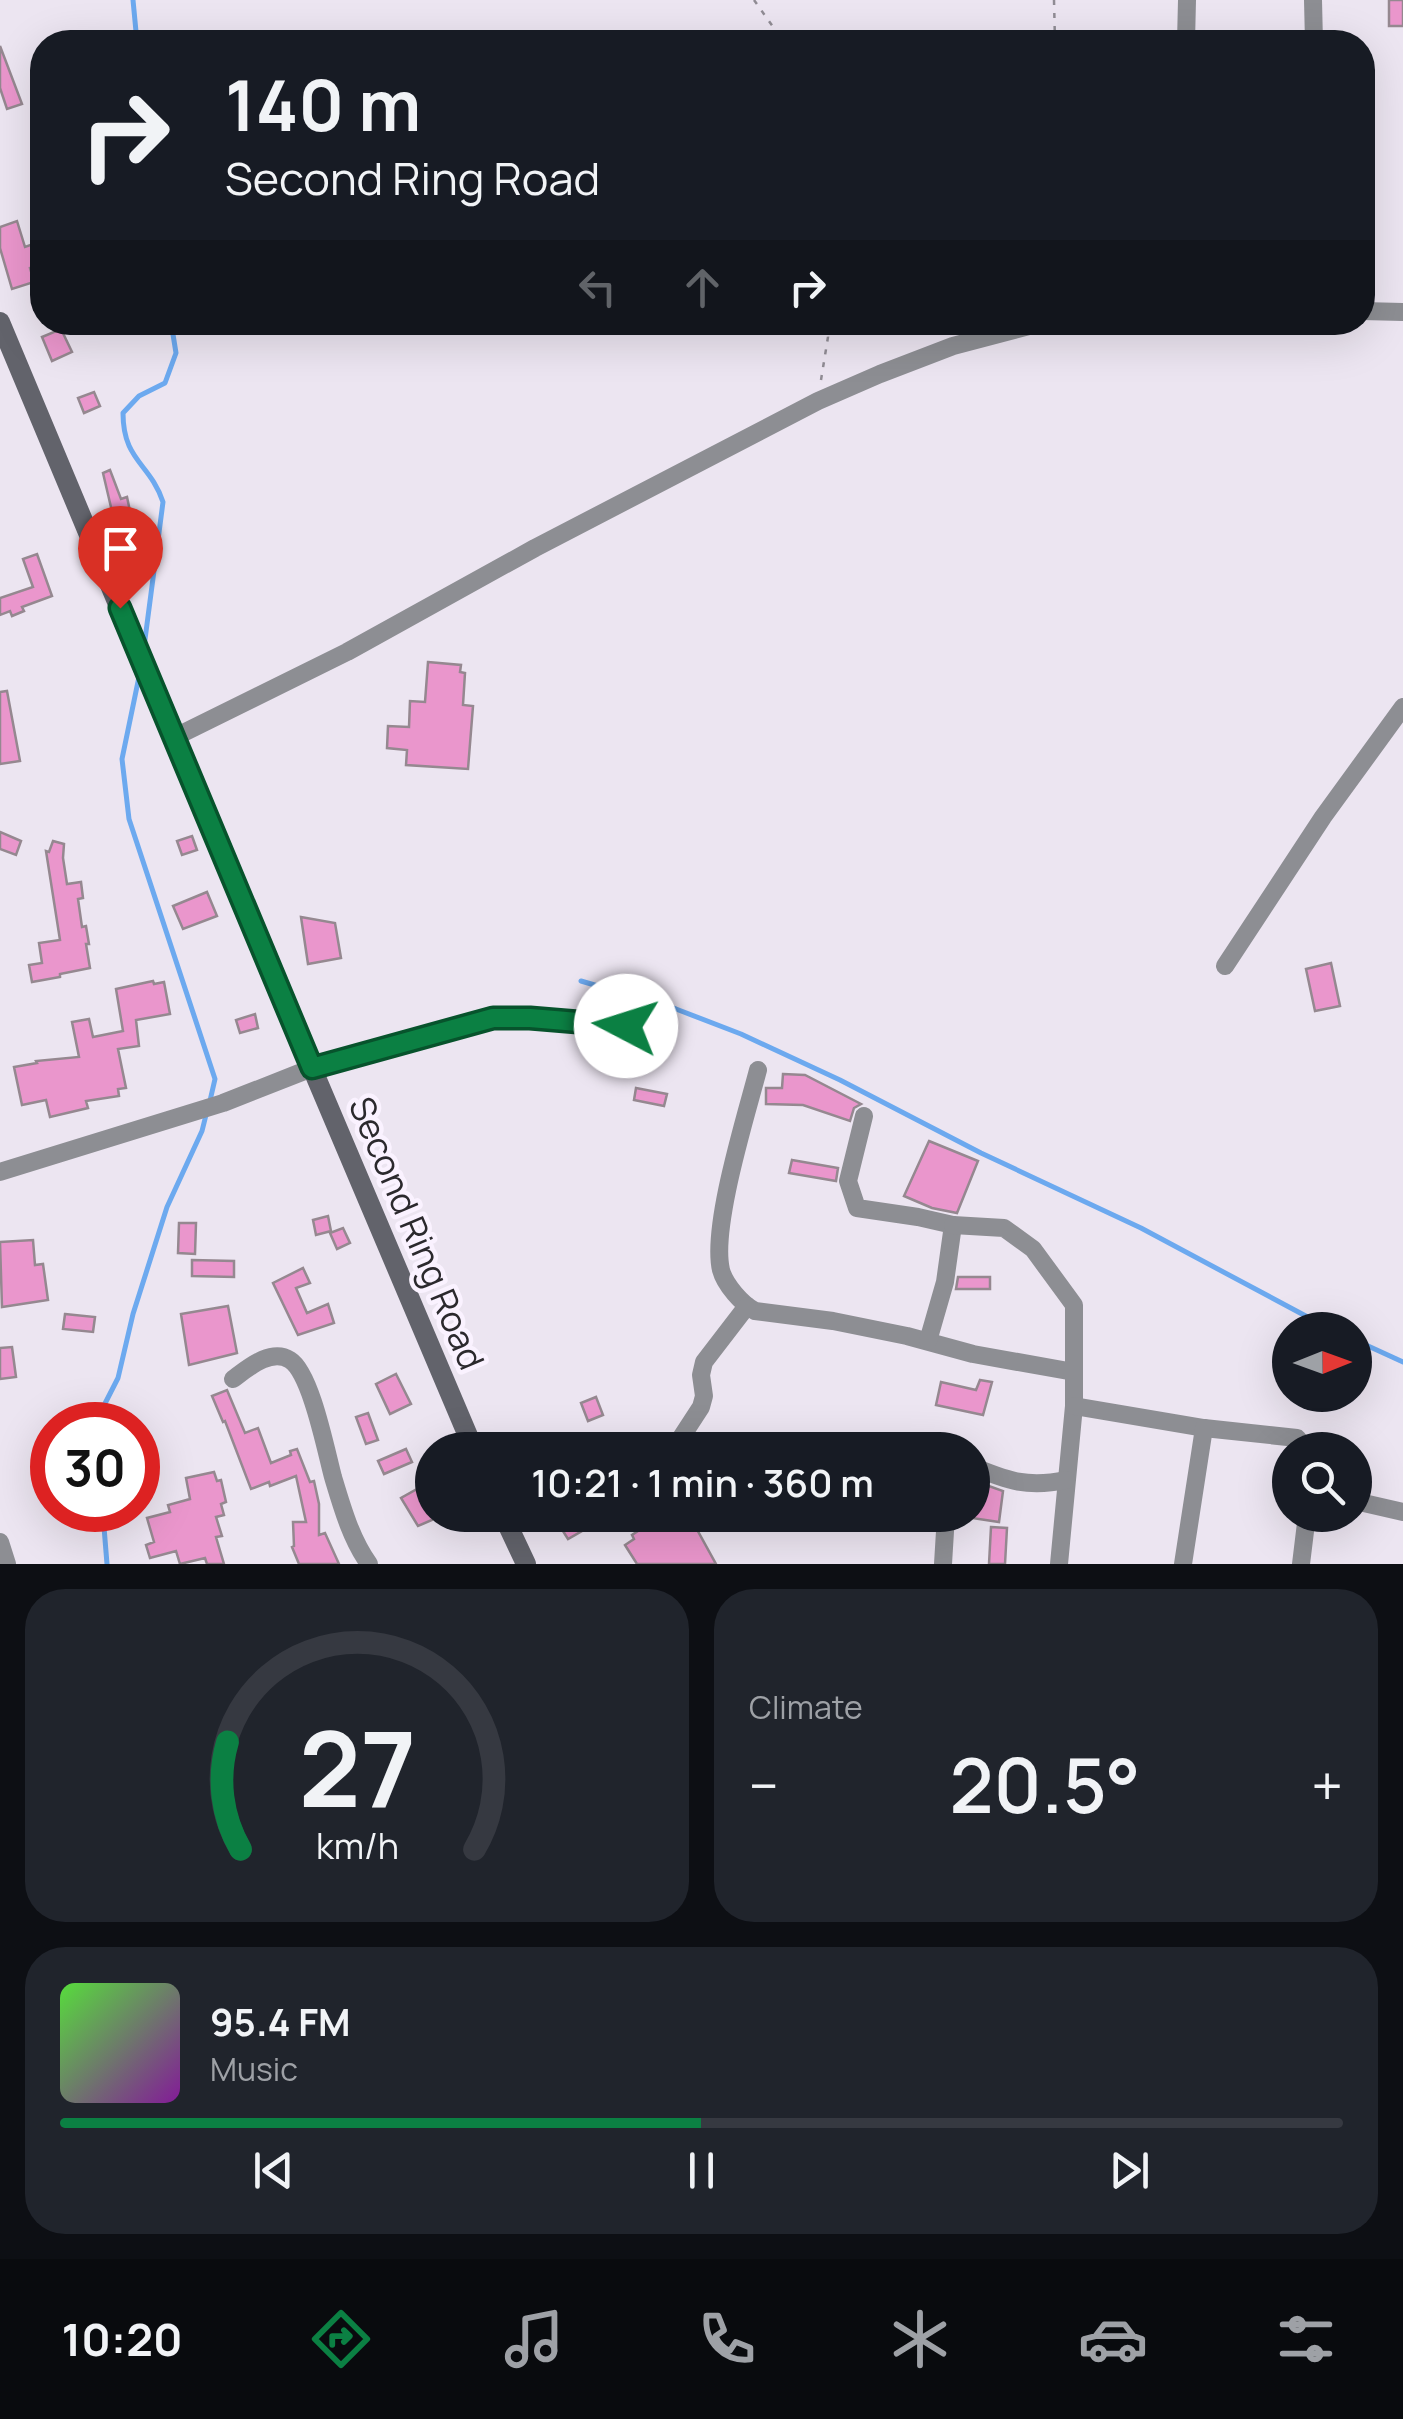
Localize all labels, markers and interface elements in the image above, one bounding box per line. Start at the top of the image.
text: 140 m [225,56,421,152]
icon: right [60,70,190,200]
text: Second Ring Road [225,147,600,209]
icon: left [570,260,625,315]
icon: ahead [675,260,730,315]
icon: right [780,260,835,315]
pin [78,506,163,609]
icon: arrive [93,521,148,576]
position arrow [574,974,678,1078]
street label: Second Ring Road [338,1089,496,1377]
north arrow [1272,1312,1372,1412]
map controls [1272,1312,1372,1532]
speed limit sign: 30 [30,1402,160,1532]
button: search [1272,1432,1372,1532]
text: 10:21 · 1 min · 360 m [531,1456,874,1508]
text: Climate [749,1685,863,1729]
text: 27 [298,1696,416,1838]
text: 20.5° [949,1733,1141,1836]
text: − [749,1747,779,1823]
text: + [1311,1747,1343,1823]
text: km/h [315,1821,399,1870]
text: 95.4 FM [210,1995,351,2047]
text: Music [210,2047,298,2091]
icon: previous [246,2143,301,2198]
icon: pause [674,2143,729,2198]
icon: next [1102,2143,1157,2198]
icon: directions [306,2304,376,2374]
icon: music [499,2304,569,2374]
icon: phone [692,2304,762,2374]
icon: climate [885,2304,955,2374]
icon: car [1078,2304,1148,2374]
icon: filters [1271,2304,1341,2374]
text: 10:20 [62,2308,183,2370]

